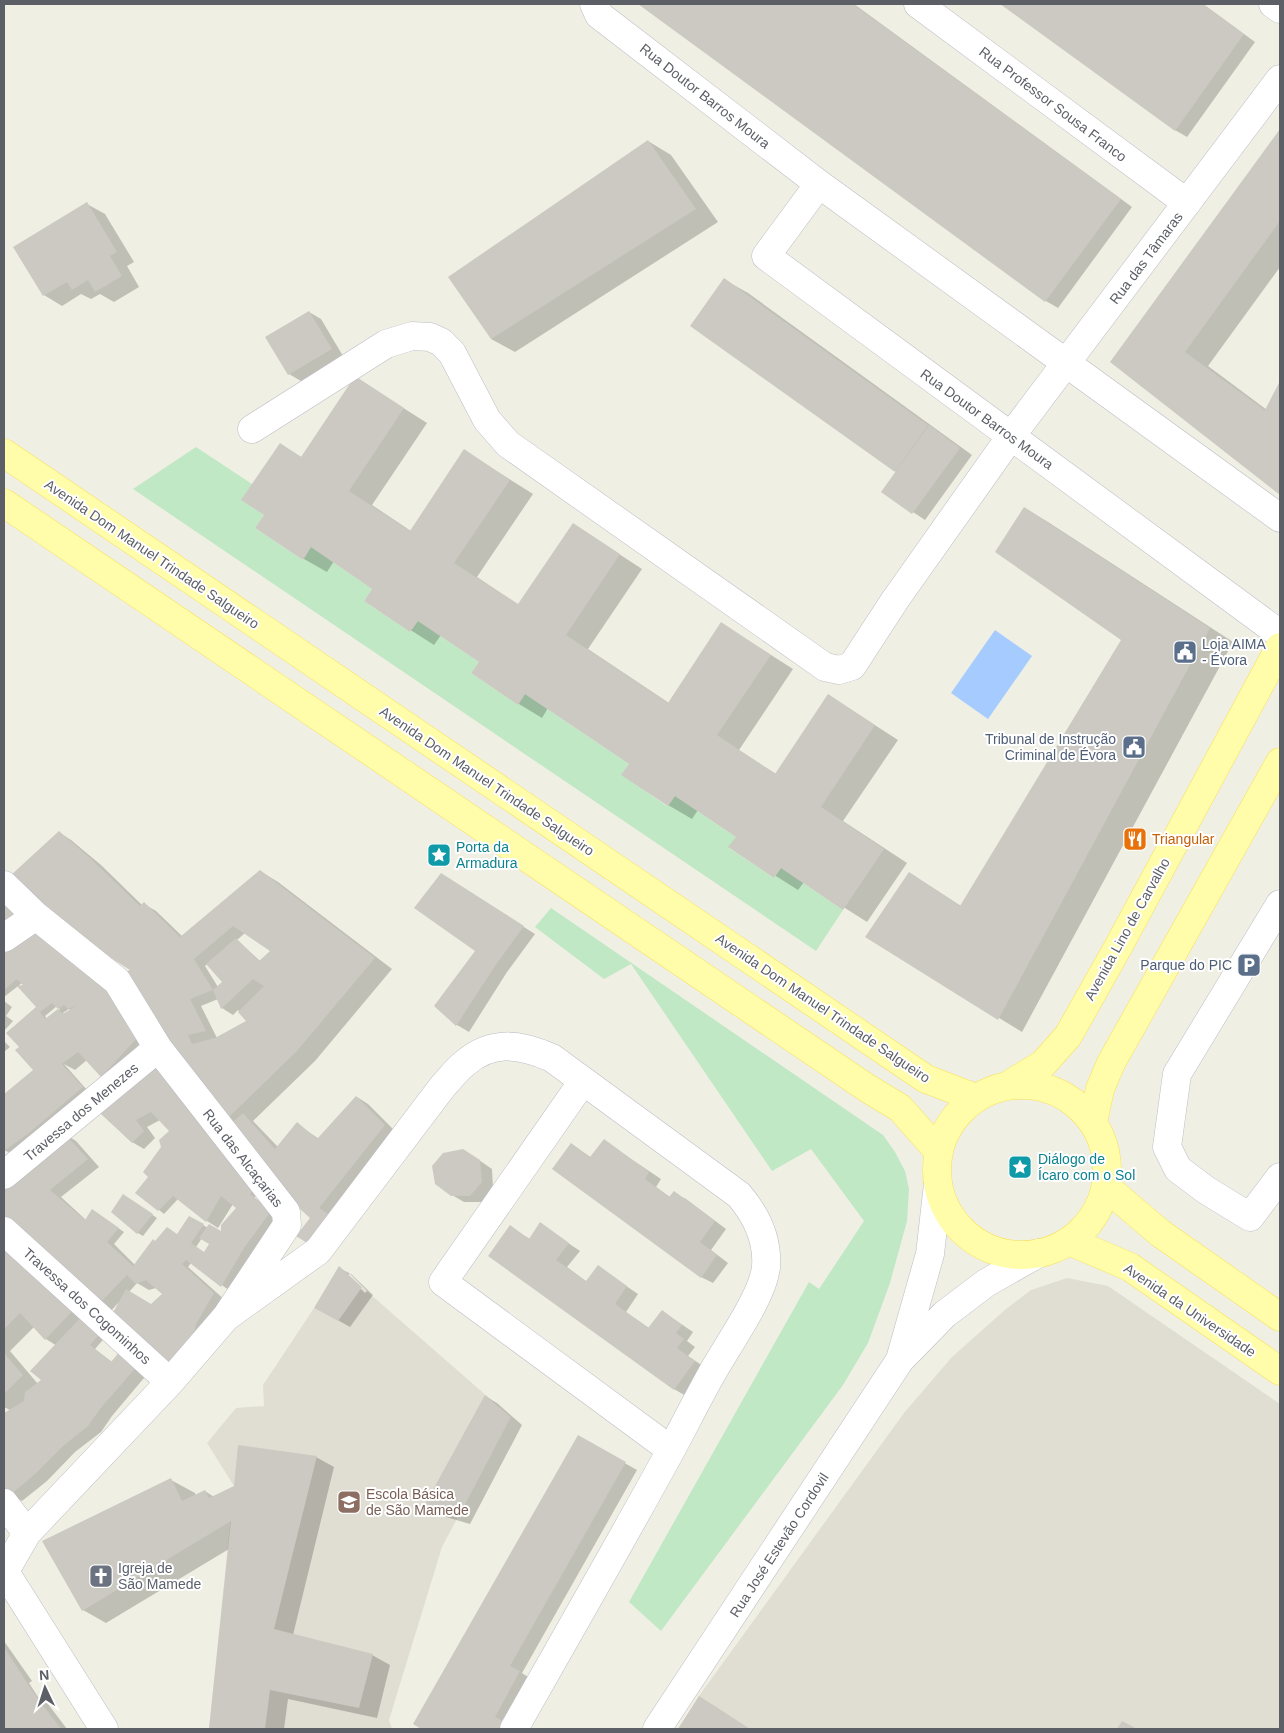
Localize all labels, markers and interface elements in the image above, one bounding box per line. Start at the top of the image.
street label: Rua Doutor Barros Moura [637,40,773,152]
street label: Rua Professor Sousa Franco [976,43,1130,165]
street label: Rua das Tâmaras [1106,209,1186,307]
street label: Rua Doutor Barros Moura [917,365,1057,473]
street label: Avenida Dom Manuel Trindade Salgueiro [42,476,262,632]
place label: Loja AIMA - Évora [1202,636,1266,668]
public building icon: Loja AIMA - Évora [1172,639,1198,665]
street label: Avenida Dom Manuel Trindade Salgueiro [377,703,597,859]
place label: Tribunal de Instrução Criminal de Évora [985,731,1116,763]
public building icon: Tribunal de Instrução Criminal de Évora [1121,734,1147,760]
restaurant icon: Triangular [1122,826,1148,852]
place label: Triangular [1152,831,1215,847]
place label: Porta da Armadura [456,839,518,871]
place icon: Porta da Armadura [426,842,452,868]
street label: Avenida Lino de Carvalho [1081,855,1173,1003]
street label: Avenida Dom Manuel Trindade Salgueiro [713,930,933,1086]
parking icon: Parque do PIC [1236,952,1262,978]
place label: Parque do PIC [1140,957,1232,973]
street label: Travessa dos Menezes [21,1060,141,1164]
street label: Rua das Alcaçarias [200,1106,286,1210]
place label: Diálogo de Ícaro com o Sol [1038,1151,1135,1183]
place icon: Diálogo de Ícaro com o Sol [1007,1154,1033,1180]
street label: Travessa dos Cogominhos [20,1245,154,1367]
street label: Avenida da Universidade [1121,1260,1259,1360]
street label: Rua José Estevão Cordovil [726,1470,832,1620]
place label: Escola Básica de São Mamede [366,1486,469,1518]
school or university icon: Escola Básica de São Mamede [336,1489,362,1515]
place label: Igreja de São Mamede [118,1560,201,1592]
church icon: Igreja de São Mamede [88,1563,114,1589]
north arrow [20,1663,70,1713]
text: N [38,1667,50,1683]

